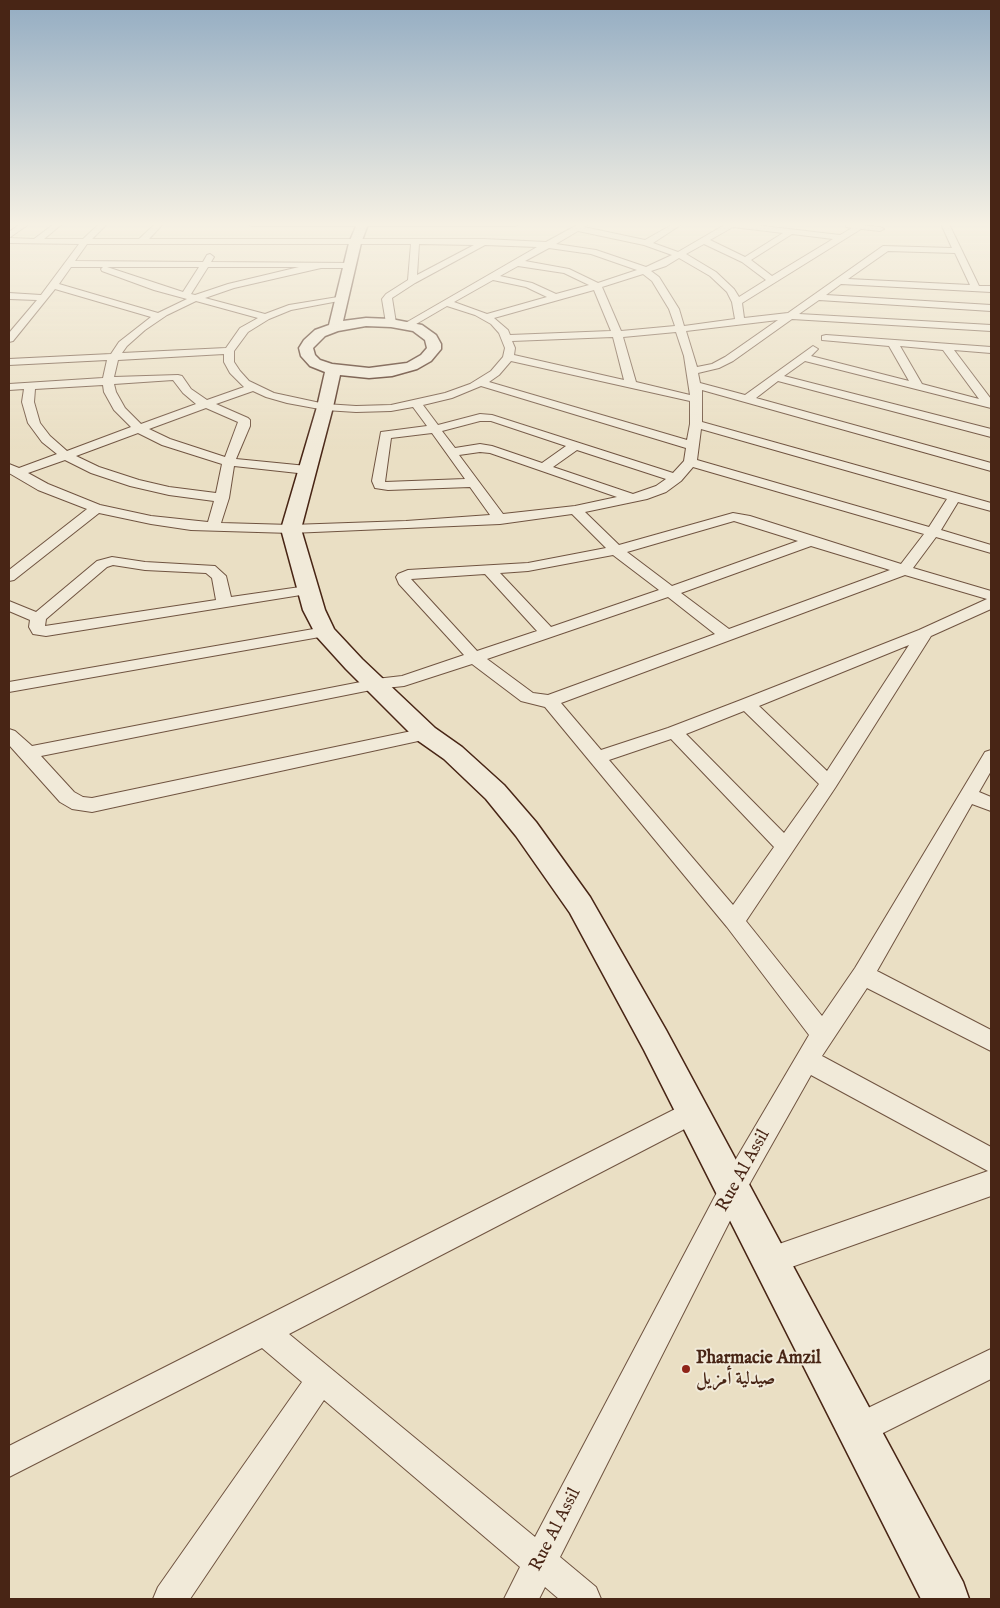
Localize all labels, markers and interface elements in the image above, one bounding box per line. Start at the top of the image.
street label: Rue Al Assil [713,1126,775,1216]
place label: Pharmacie Amzil صيدلية أمزيل [696,1348,821,1390]
marker: Pharmacie Amzil صيدلية أمزيل [680,1363,692,1375]
street label: Rue Al Assil [526,1485,586,1575]

